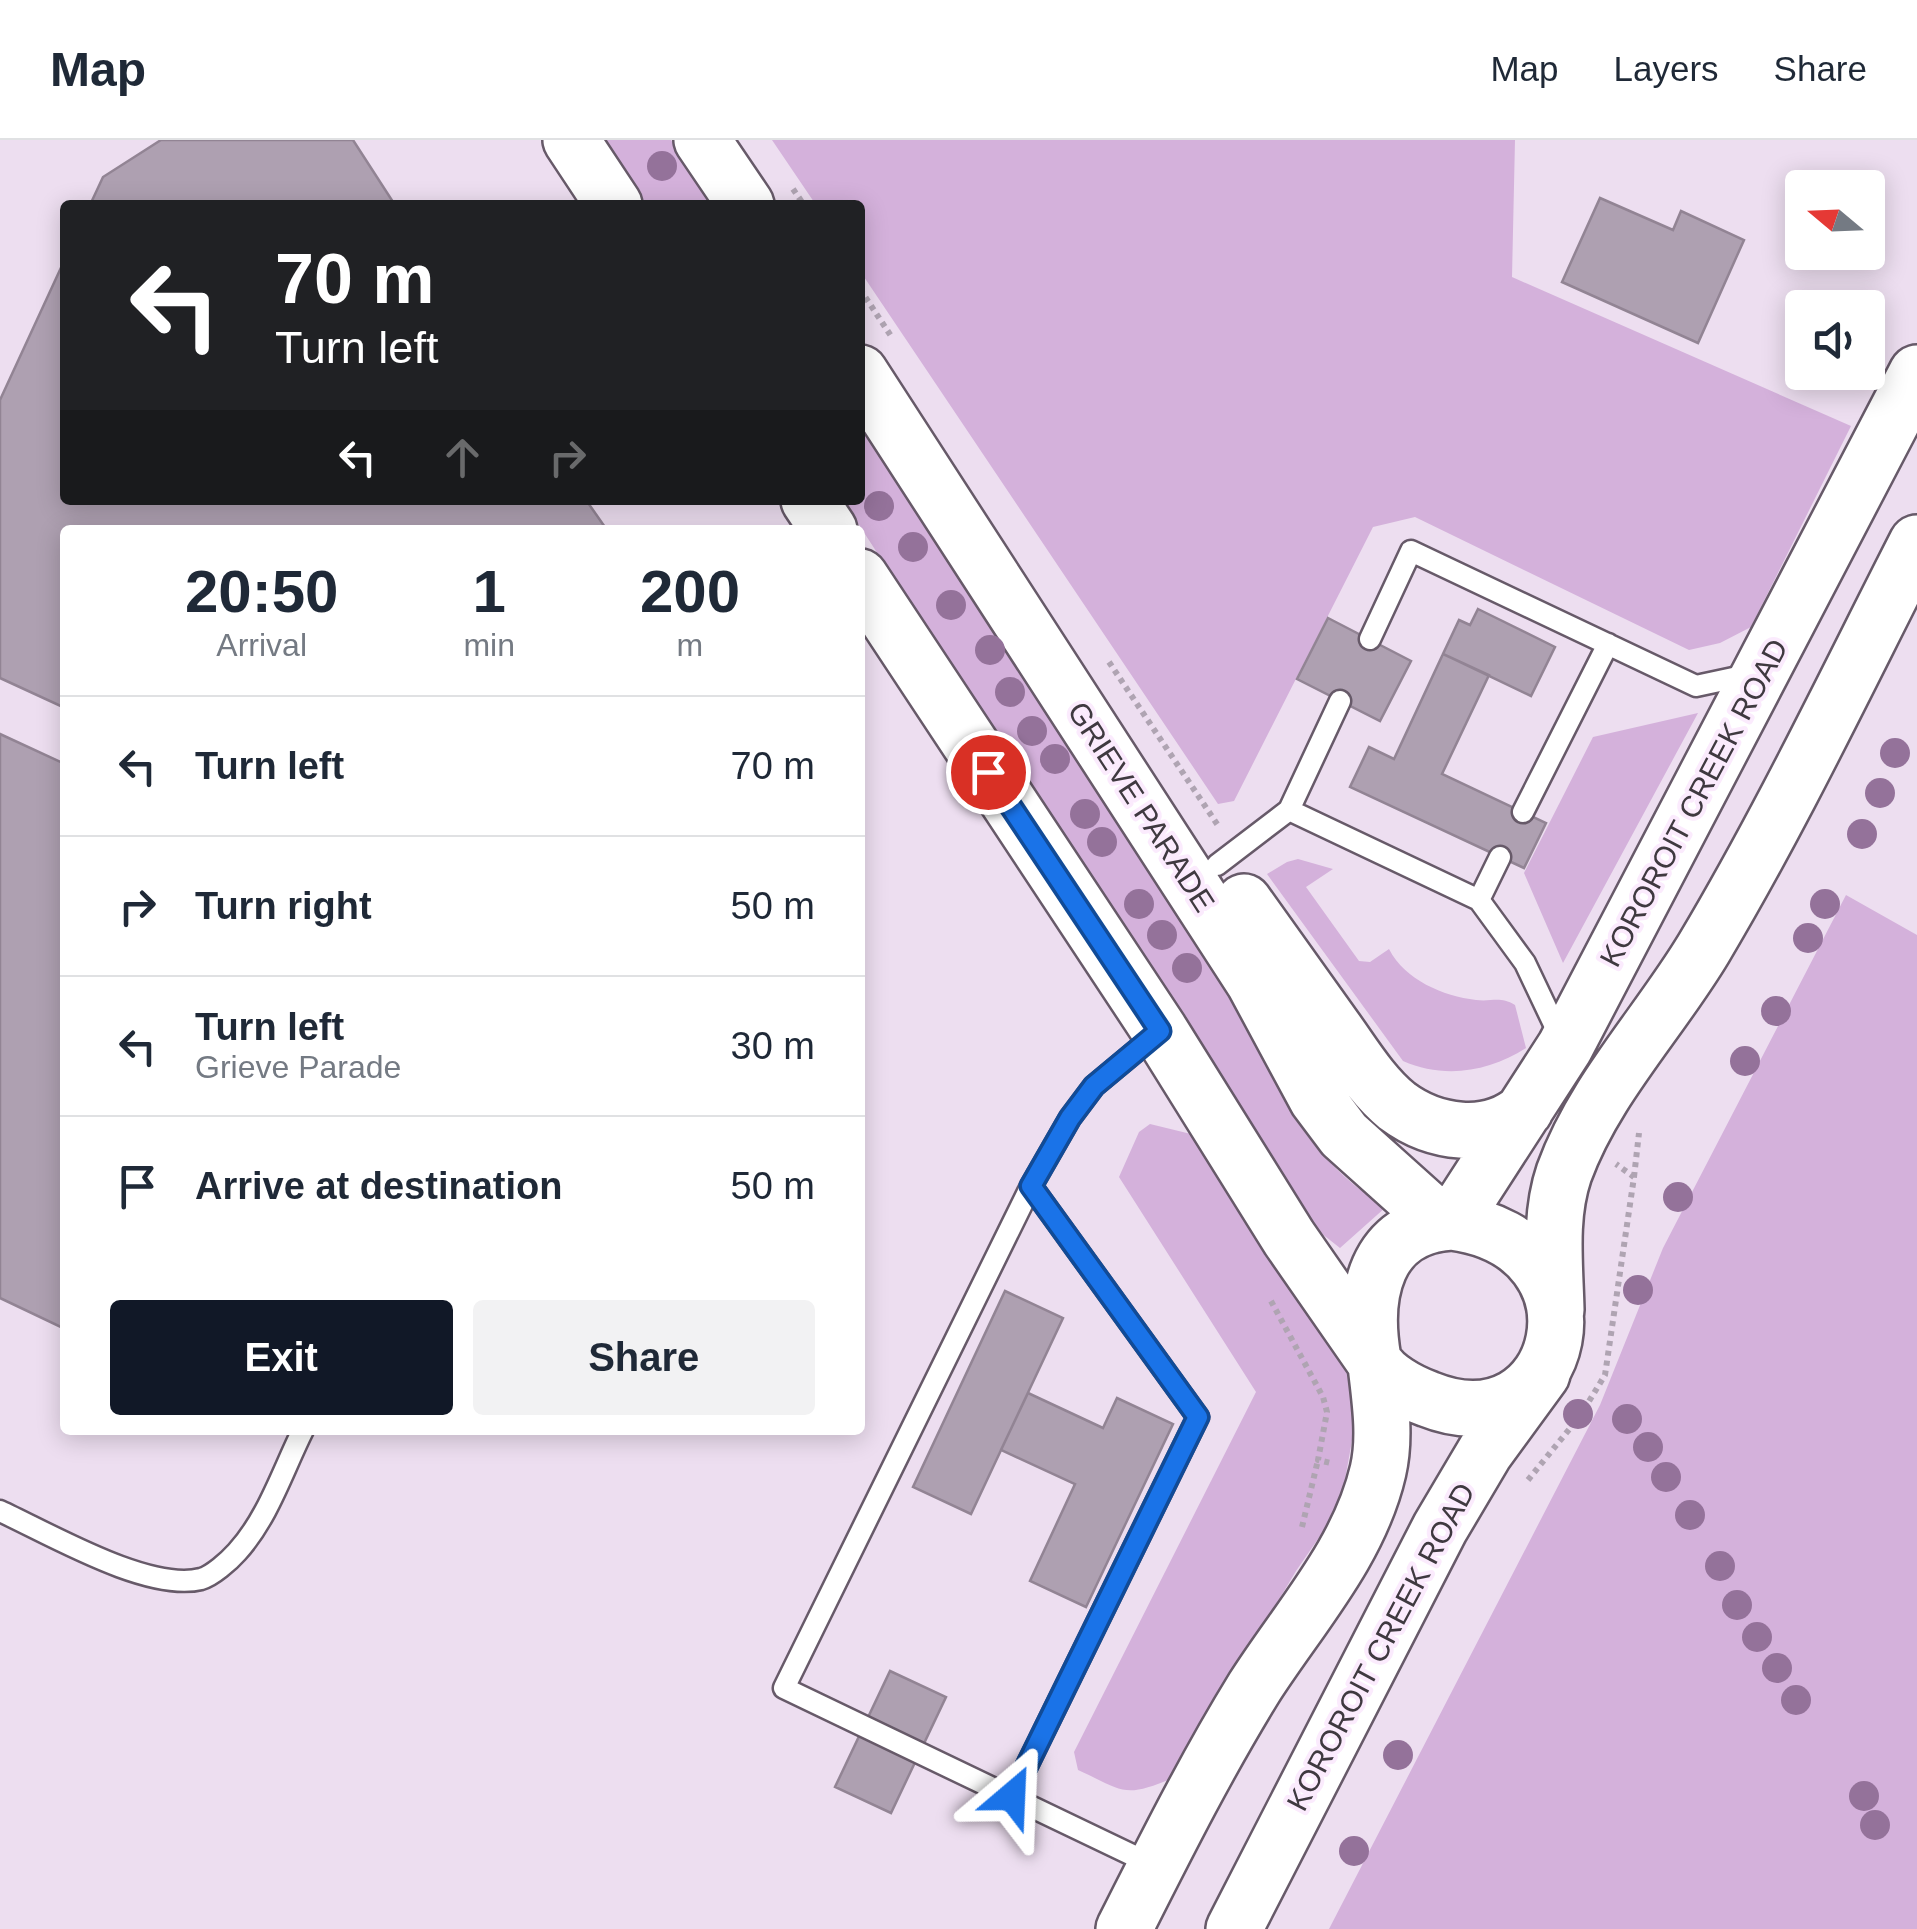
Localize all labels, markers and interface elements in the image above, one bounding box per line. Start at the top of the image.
text: Map [50,43,146,96]
text: Map [1490,49,1559,88]
text: Layers [1614,49,1719,88]
text: Share [1774,49,1867,88]
north arrow [1785,170,1885,270]
map controls [1785,170,1885,390]
icon: left [110,240,240,370]
text: 70 m [275,240,435,318]
button: sound [1785,290,1885,390]
text: Turn left [275,322,438,373]
icon: left [330,430,385,485]
icon: ahead [435,430,490,485]
icon: right [540,430,595,485]
text: 20:50 [185,558,338,625]
text: 1 [472,558,506,625]
text: 200 [640,558,740,625]
text: Arrival [216,627,307,663]
text: min [463,627,515,663]
text: m [677,627,703,663]
street label: KOROROIT CREEK ROAD [1593,633,1794,972]
street label: GRIEVE PARADE [1061,696,1221,918]
pin [946,730,1031,815]
icon: left [110,739,165,794]
text: Turn left [195,745,344,787]
text: 70 m [731,745,815,787]
icon: arrive [961,745,1016,800]
icon: right [110,879,165,934]
text: Turn right [195,885,372,927]
text: 50 m [731,885,815,927]
text: Turn left [195,1006,344,1048]
icon: left [110,1019,165,1074]
text: 30 m [731,1025,815,1067]
text: Grieve Parade [195,1049,401,1085]
icon: arrive [110,1159,165,1214]
text: Arrive at destination [195,1165,562,1207]
text: 50 m [731,1165,815,1207]
button: Exit [110,1300,453,1415]
button: Share [473,1300,815,1415]
street label: KOROROIT CREEK ROAD [1280,1477,1481,1816]
position arrow [960,1744,1064,1848]

